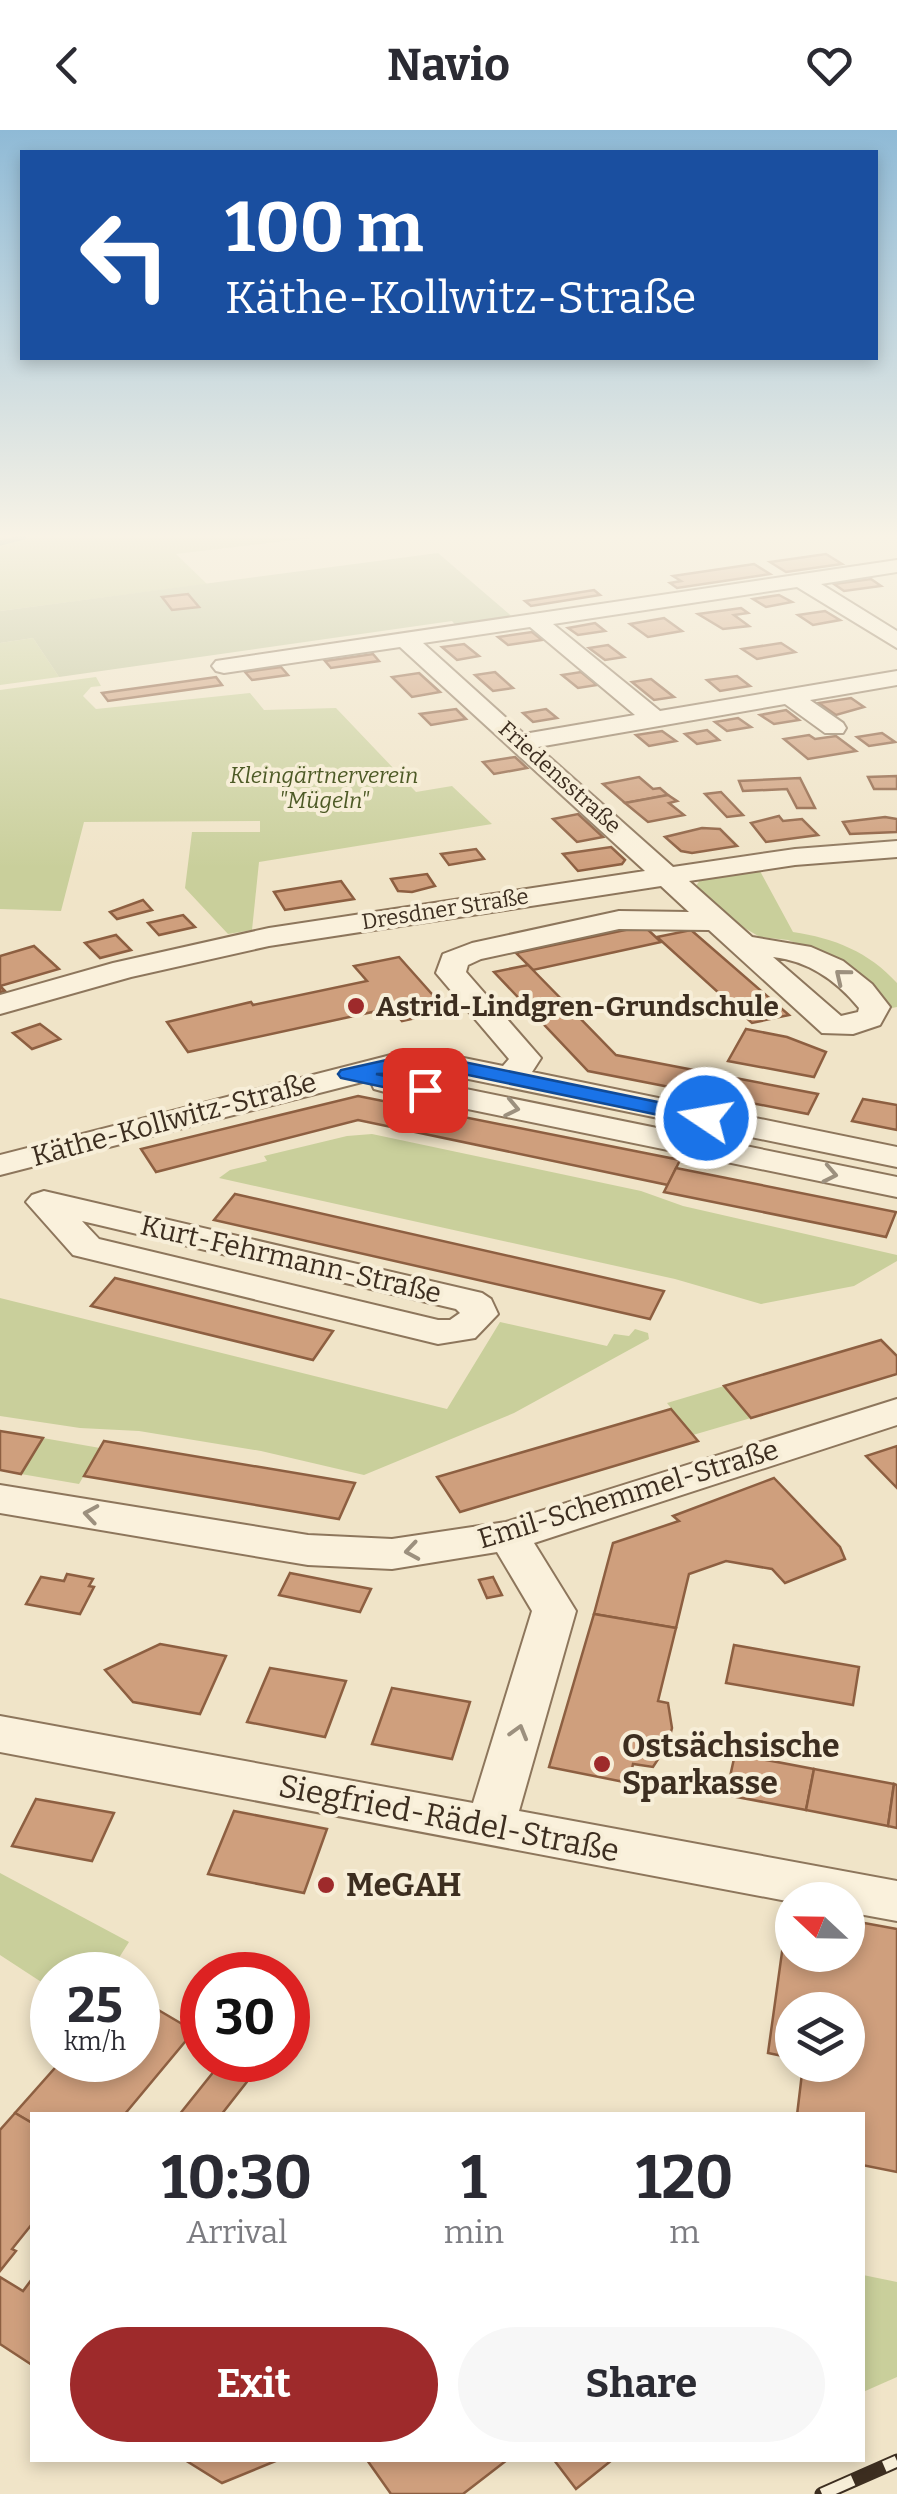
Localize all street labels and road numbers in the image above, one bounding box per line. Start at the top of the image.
street label: Friedensstraße [493,715,627,839]
street label: Dresdner Straße [360,882,530,936]
street label: Käthe-Kollwitz-Straße [28,1065,320,1173]
street label: Kurt-Fehrmann-Straße [137,1208,445,1310]
street label: Emil-Schemmel-Straße [474,1433,782,1555]
street label: Siegfried-Rädel-Straße [276,1766,622,1870]

